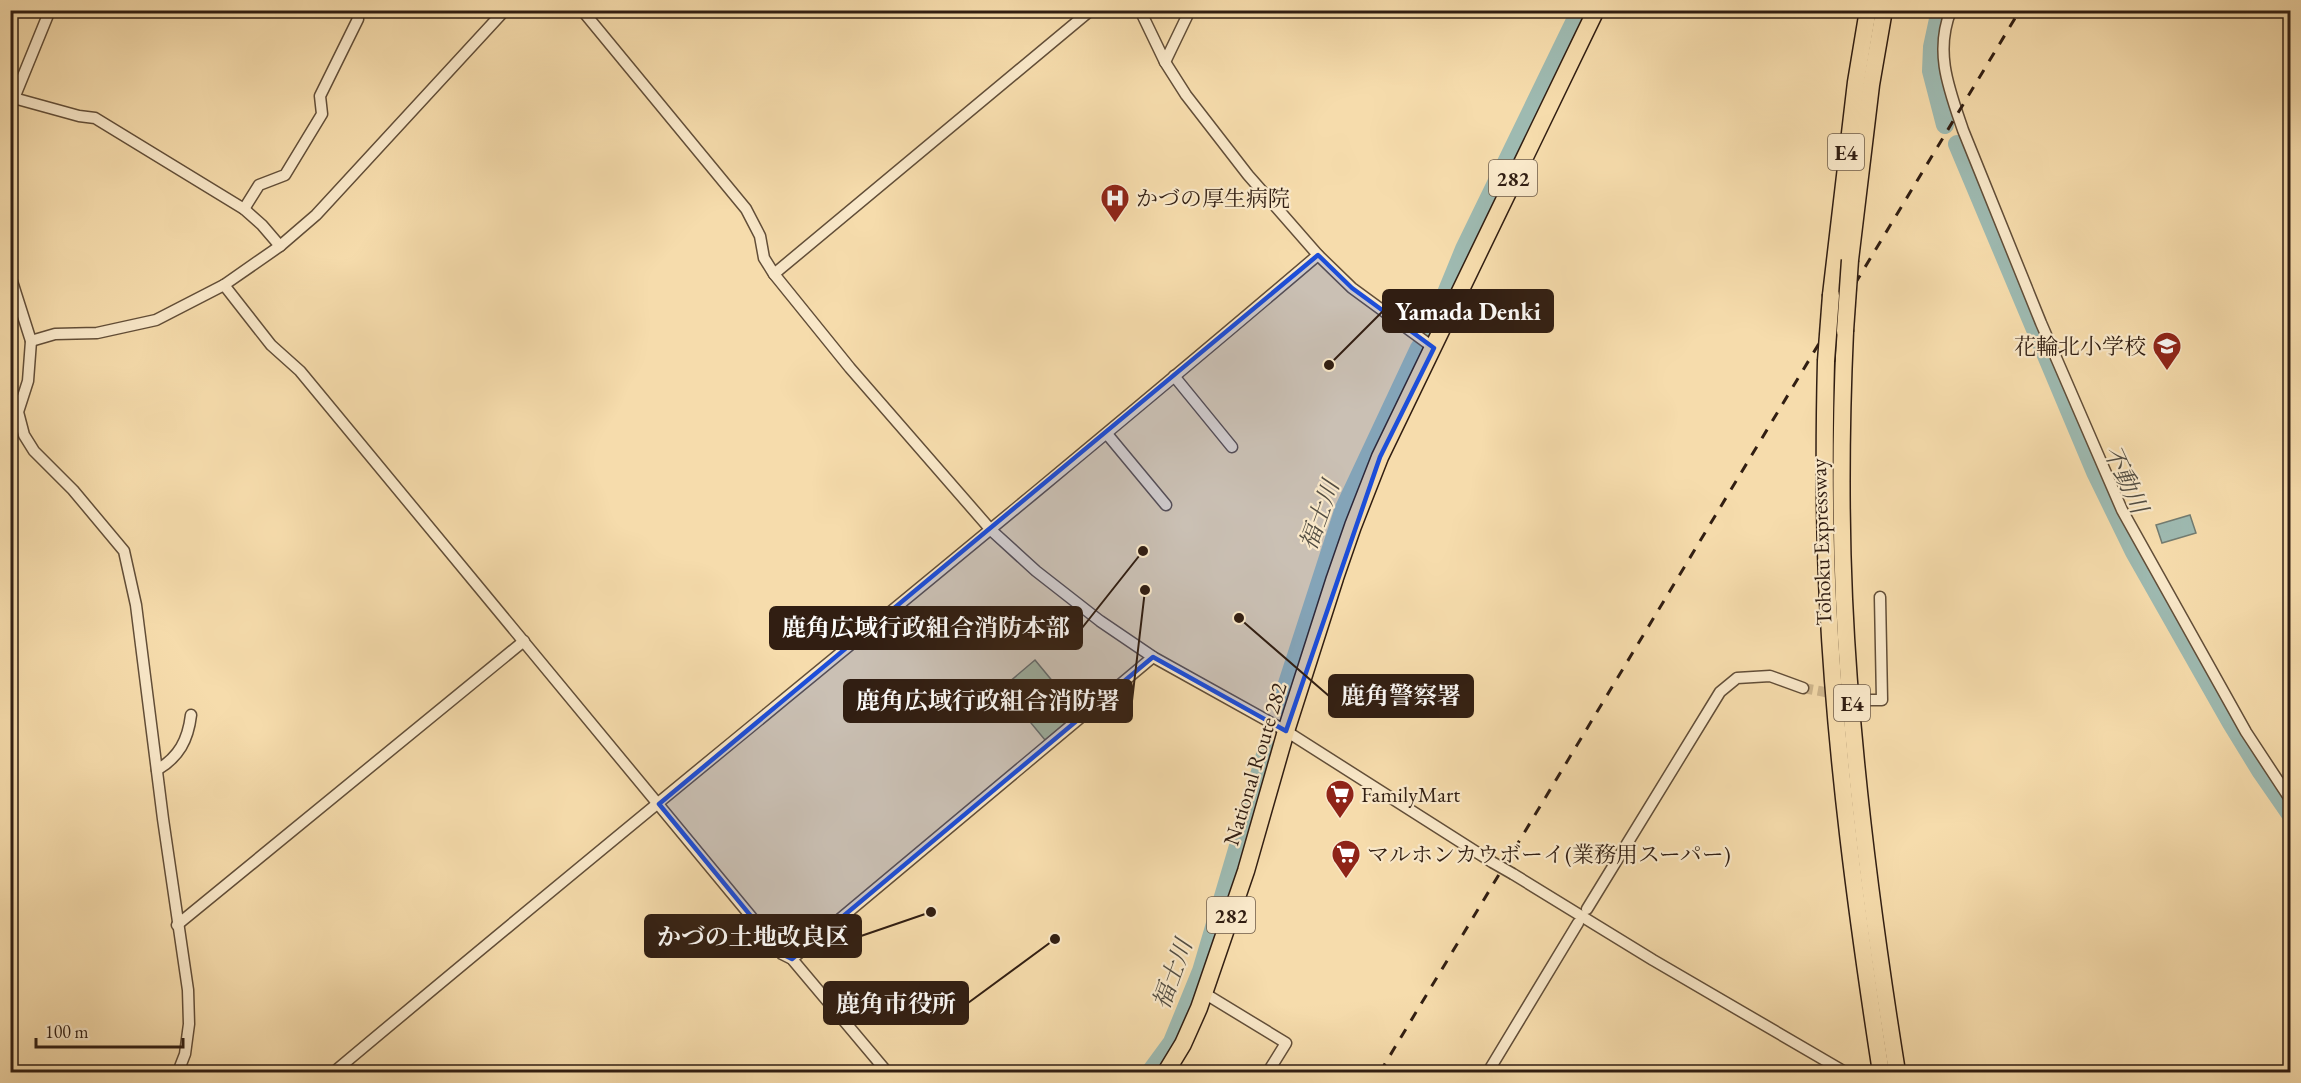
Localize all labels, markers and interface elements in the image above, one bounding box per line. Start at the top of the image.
road number: E4 [1828,134,1864,170]
road number: 282 [1489,160,1537,196]
hospital icon: かづの厚生病院 [1099,182,1131,224]
place label: かづの厚生病院 [1136,184,1290,213]
callout: Yamada Denki [1383,290,1553,332]
text: Yamada Denki [1395,296,1541,327]
school or university icon: 花輪北小学校 [2151,330,2183,372]
place label: 花輪北小学校 [2014,332,2146,361]
water label: 不動川 [2097,440,2157,521]
street label: Tohoku Expressway [1804,457,1838,626]
water label: 福士川 [1292,473,1347,554]
callout: 鹿角広域行政組合消防本部 [770,607,1082,649]
text: 鹿角広域行政組合消防本部 [782,612,1070,643]
callout: 鹿角警察署 [1329,675,1473,717]
street label: National Route 282 [1216,678,1294,849]
callout: 鹿角広域行政組合消防署 [844,680,1132,722]
text: 鹿角警察署 [1341,680,1461,711]
text: 鹿角広域行政組合消防署 [856,685,1120,716]
road number: E4 [1834,685,1870,721]
supermarket icon: FamilyMart [1324,778,1356,820]
place label: FamilyMart [1361,780,1460,809]
supermarket icon: マルホンカウボーイ(業務用スーパー) [1330,838,1362,880]
place label: マルホンカウボーイ(業務用スーパー) [1367,840,1731,869]
road number: 282 [1207,897,1255,933]
callout: かづの土地改良区 [645,915,861,957]
text: かづの土地改良区 [657,921,849,952]
water label: 福士川 [1145,932,1200,1013]
callout: 鹿角市役所 [824,982,968,1024]
text: 鹿角市役所 [836,988,956,1019]
scale bar [36,1011,183,1049]
text: 100 m [45,1020,89,1043]

